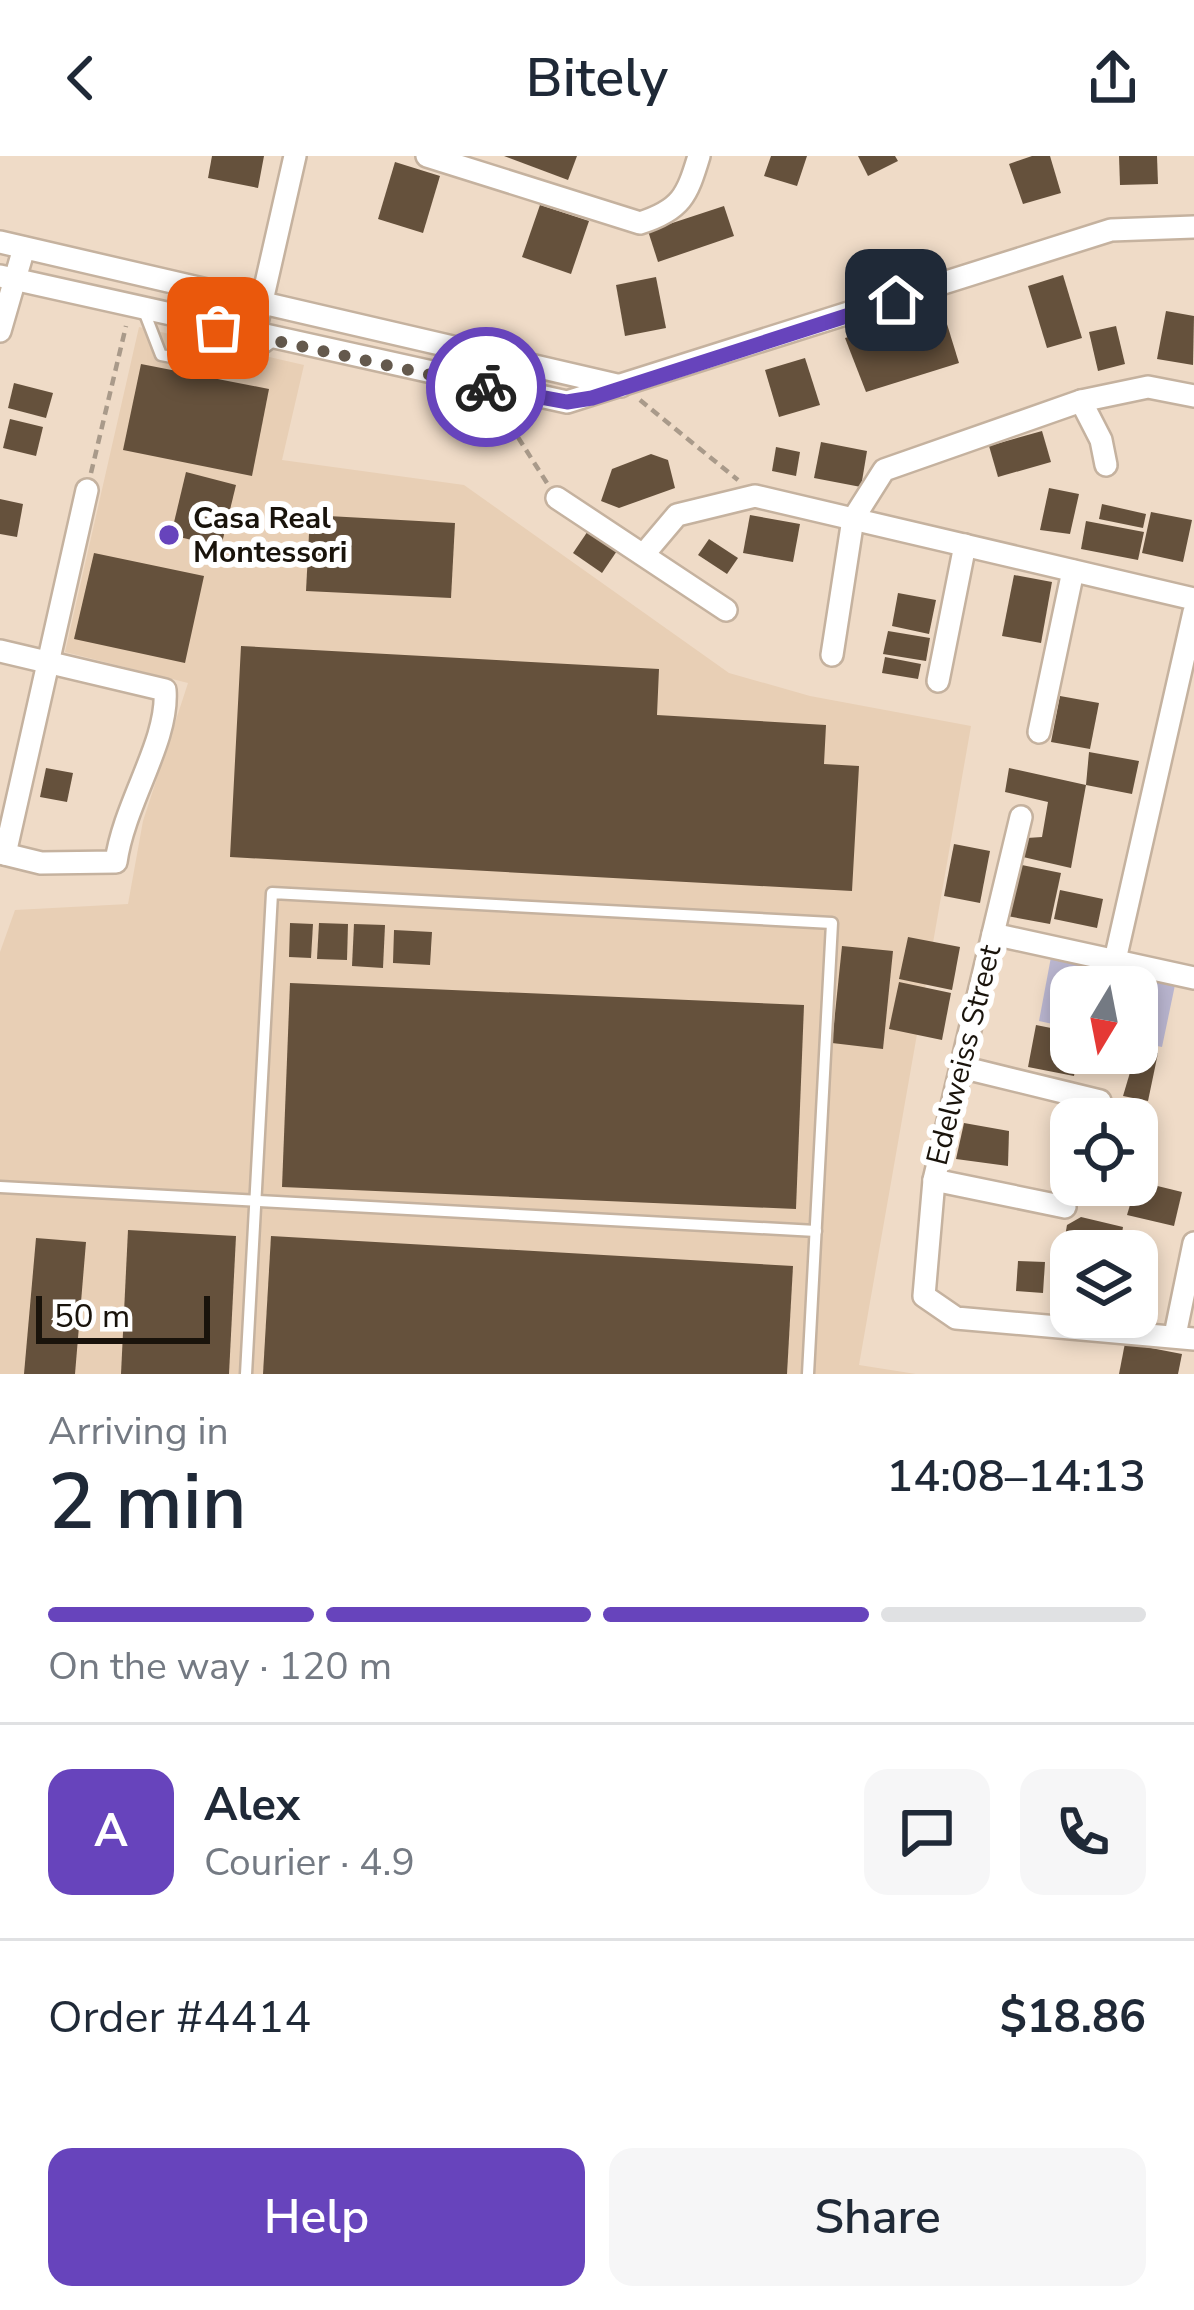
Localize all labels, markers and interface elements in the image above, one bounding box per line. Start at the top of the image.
text: Bitely [526,41,668,115]
icon: back [48,45,114,111]
icon: share [1080,45,1146,111]
pin [845,249,947,351]
icon: home [863,267,929,333]
pin [167,277,269,379]
icon: bag [185,295,251,361]
courier [426,327,546,447]
icon: bike [453,354,519,420]
place label: Casa Real Montessori [193,498,347,573]
marker: Casa Real Montessori [156,522,182,548]
street label: Edelweiss Street [917,940,1011,1169]
north arrow [1050,966,1158,1074]
map controls [1050,966,1158,1338]
button: locate [1050,1098,1158,1206]
button: layers [1050,1230,1158,1338]
scale bar [36,1290,210,1343]
text: 50 m [54,1294,130,1339]
text: Arriving in [48,1405,229,1458]
text: 14:08–14:13 [886,1446,1146,1507]
text: 2 min [48,1449,247,1556]
text: On the way · 120 m [48,1640,392,1693]
button: chat [864,1769,990,1895]
button: phone [1020,1769,1146,1895]
text: Alex [204,1775,300,1836]
text: A [94,1801,128,1862]
text: Courier · 4.9 [204,1836,415,1889]
text: Order #4414 [48,1987,311,2048]
text: $18.86 [1000,1987,1146,2048]
button: Help [48,2148,585,2286]
button: Share [609,2148,1146,2286]

